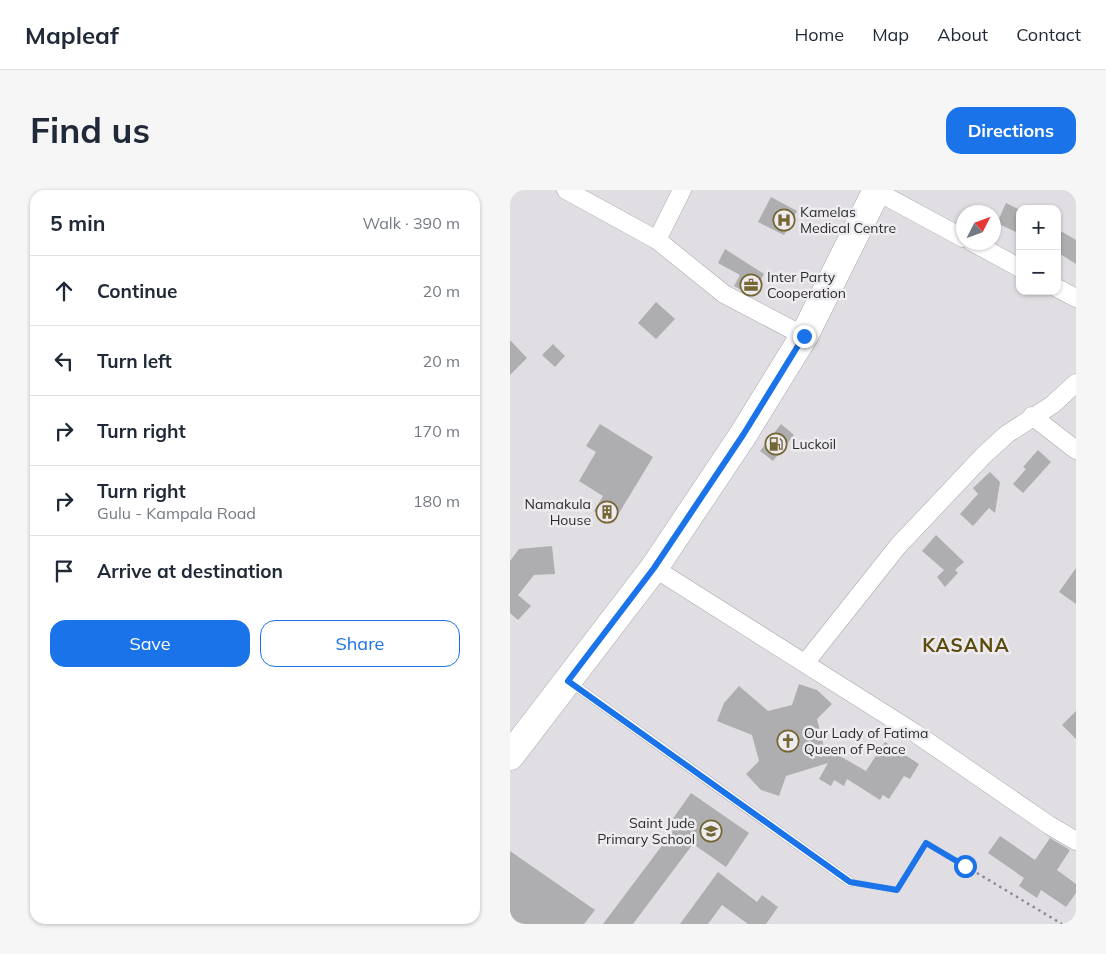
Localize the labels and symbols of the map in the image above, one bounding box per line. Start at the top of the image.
place label: Kamelas Medical Centre [800,203,896,237]
north arrow [956,205,1001,250]
hospital icon: Kamelas Medical Centre [772,208,796,232]
place label: Inter Party Cooperation [767,268,846,302]
office icon: Inter Party Cooperation [739,273,763,297]
route end [793,325,816,348]
fuel station icon: Luckoil [764,432,788,456]
place label: Luckoil [792,435,836,453]
place label: Namakula House [524,495,591,529]
building icon: Namakula House [595,500,619,524]
district label: KASANA [922,633,1010,657]
place label: Our Lady of Fatima Queen of Peace [804,724,928,758]
church icon: Our Lady of Fatima Queen of Peace [776,729,800,753]
place label: Saint Jude Primary School [597,814,695,848]
school or university icon: Saint Jude Primary School [699,819,723,843]
route start [954,855,977,878]

